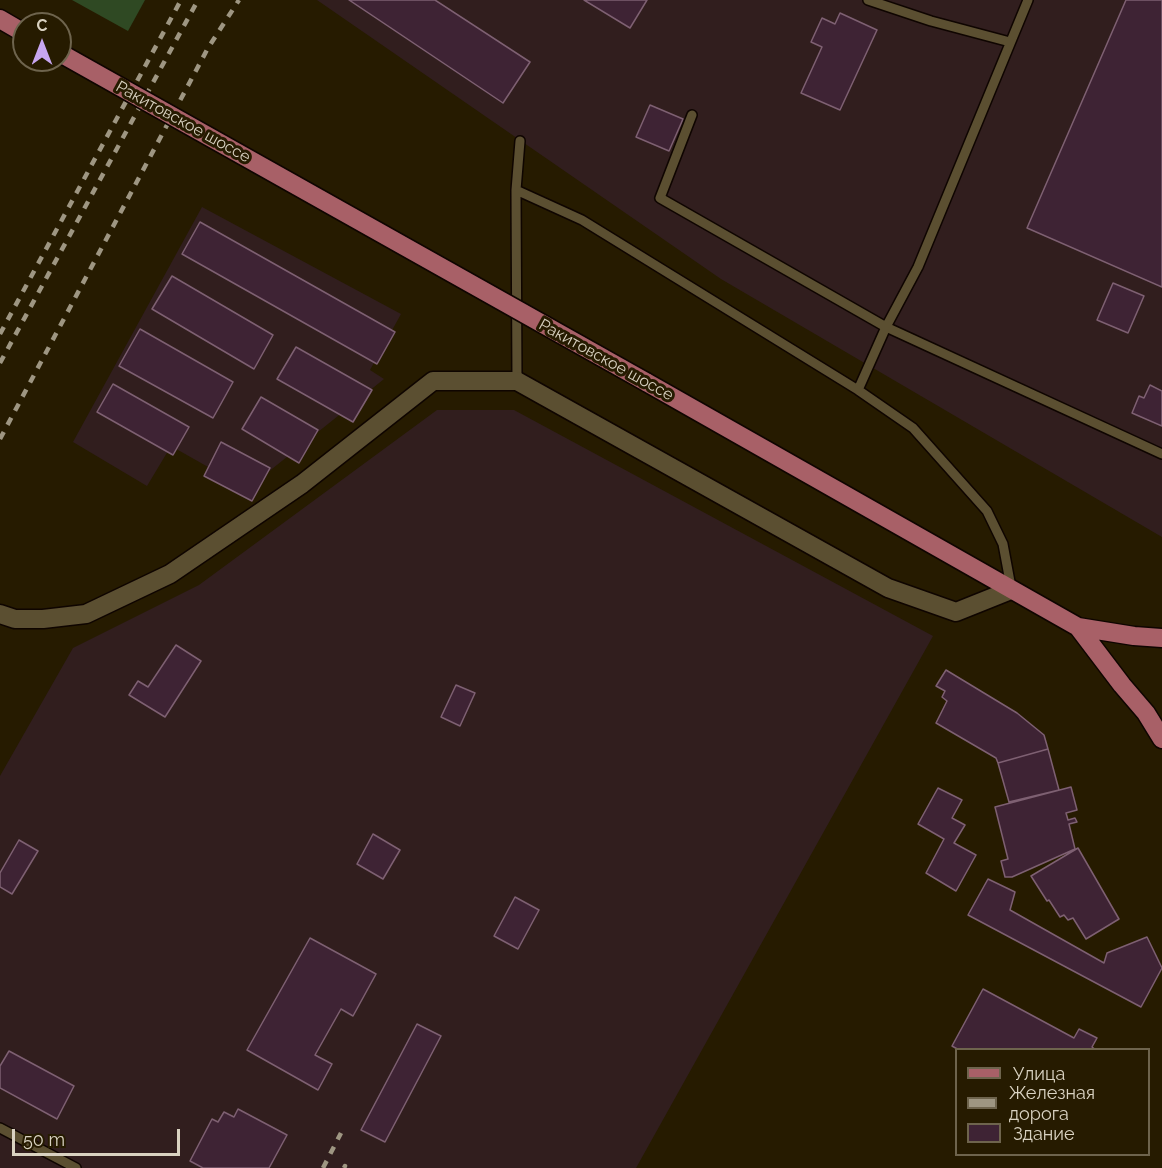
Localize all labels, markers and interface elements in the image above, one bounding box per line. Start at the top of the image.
north arrow [12,12,72,72]
text: С [37,16,47,35]
street label: Ракитовское шоссе [112,77,254,167]
street label: Ракитовское шоссе [535,315,677,405]
legend [955,1048,1150,1156]
text: Улица [1013,1063,1065,1084]
text: Железная дорога [1009,1082,1095,1124]
scale bar [15,1117,183,1155]
text: Здание [1013,1123,1075,1144]
text: 50 m [23,1129,65,1150]

